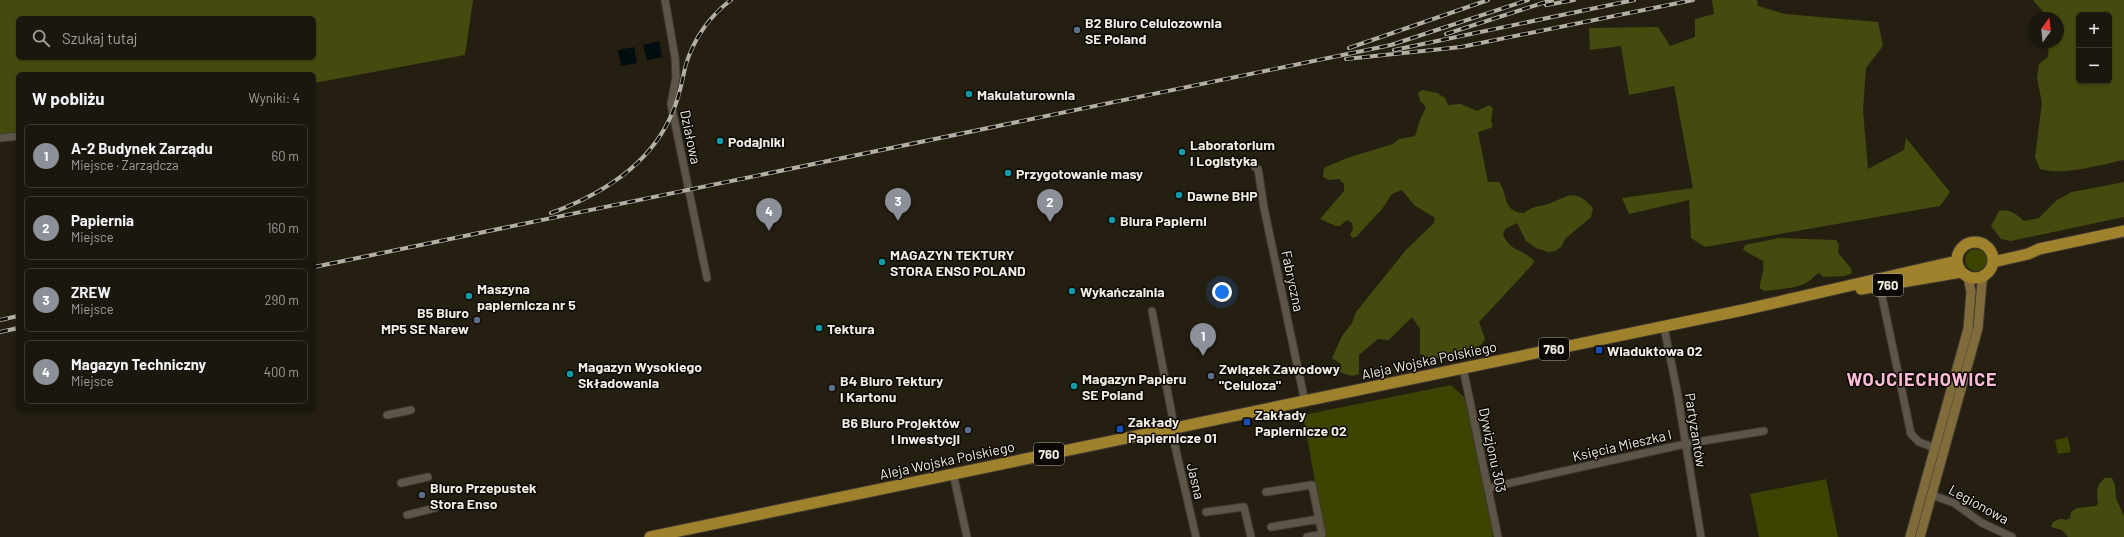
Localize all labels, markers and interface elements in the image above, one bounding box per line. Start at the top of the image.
north arrow [2028,12,2064,48]
map controls [2076,12,2112,84]
button: + [2076,12,2112,48]
place label: B2 Biuro Celulozownia SE Poland [1085,14,1222,47]
search box [16,16,316,60]
marker: B2 Biuro Celulozownia SE Poland [1072,25,1082,35]
icon: search [30,27,52,49]
text: Szukaj tutaj [62,29,138,47]
button: − [2076,48,2112,84]
place label: Makulaturownia [977,86,1075,103]
text: W pobliżu [32,88,105,108]
marker: Makulaturownia [964,89,974,99]
text: Wyniki: 4 [248,90,300,106]
street label: Działowa [677,108,705,166]
place label: Podajniki [728,133,785,150]
marker: Podajniki [715,136,725,146]
place label: Laboratorium i Logistyka [1190,136,1275,169]
text: A-2 Budynek Zarządu [71,139,213,157]
marker: Laboratorium i Logistyka [1177,147,1187,157]
text: 1 [44,148,48,164]
text: 60 m [272,148,299,164]
text: Miejsce · Zarządcza [71,157,179,173]
place label: Przygotowanie masy [1016,165,1143,182]
marker: Przygotowanie masy [1003,168,1013,178]
place label: Dawne BHP [1187,187,1258,204]
pin: 3 [885,188,911,221]
pin: 2 [1037,189,1063,222]
marker: Dawne BHP [1174,190,1184,200]
pin: 4 [756,198,782,231]
text: Papiernia [71,211,134,229]
place label: Biura Papierni [1120,212,1207,229]
marker: Biura Papierni [1107,215,1117,225]
text: 2 [42,220,50,236]
text: 160 m [267,220,299,236]
text: Miejsce [71,229,114,245]
place label: MAGAZYN TEKTURY STORA ENSO POLAND [890,246,1026,279]
street label: Fabryczna [1278,249,1308,313]
marker: MAGAZYN TEKTURY STORA ENSO POLAND [877,257,887,267]
road number: 760 [1873,274,1903,296]
place label: Maszyna papiernicza nr 5 [477,280,576,313]
your location [1212,282,1232,302]
text: ZREW [71,283,111,301]
place label: Wykańczalnia [1080,283,1165,300]
marker: Wykańczalnia [1067,286,1077,296]
marker: Maszyna papiernicza nr 5 [464,291,474,301]
text: 3 [42,292,50,308]
text: 290 m [265,292,299,308]
text: Miejsce [71,301,114,317]
place label: B5 Biuro MP5 SE Narew [381,304,469,337]
marker: B5 Biuro MP5 SE Narew [472,315,482,325]
place label: Tektura [827,320,875,337]
marker: Tektura [814,323,824,333]
pin: 1 [1190,323,1216,356]
street label: Aleja Wojska Polskiego [1360,337,1498,383]
road number: 760 [1539,338,1569,360]
place label: Wiaduktowa 02 [1607,342,1703,359]
marker: Wiaduktowa 02 [1594,345,1604,355]
text: Magazyn Techniczny [71,355,206,373]
place label: Magazyn Wysokiego Składowania [578,358,702,391]
place label: Związek Zawodowy "Celuloza" [1219,360,1340,393]
text: 4 [42,364,50,380]
text: 400 m [264,364,299,380]
district label: WOJCIECHOWICE [1846,368,1998,390]
marker: Magazyn Wysokiego Składowania [565,369,575,379]
place label: Magazyn Papieru SE Poland [1082,370,1186,403]
marker: Związek Zawodowy "Celuloza" [1206,371,1216,381]
place label: B4 Biuro Tektury i Kartonu [840,372,943,405]
text: Miejsce [71,373,114,389]
marker: Magazyn Papieru SE Poland [1069,381,1079,391]
marker: B4 Biuro Tektury i Kartonu [827,383,837,393]
street label: Partyzantów [1682,391,1710,469]
place label: Zakłady Papiernicze 02 [1255,406,1347,439]
street label: Dywizjonu 303 [1476,406,1510,494]
place label: Zakłady Papiernicze 01 [1128,413,1217,446]
place label: B6 Biuro Projektów i Inwestycji [842,414,960,447]
marker: Zakłady Papiernicze 02 [1242,417,1252,427]
marker: Zakłady Papiernicze 01 [1115,424,1125,434]
marker: B6 Biuro Projektów i Inwestycji [963,425,973,435]
street label: Księcia Mieszka I [1571,425,1673,465]
street label: Aleja Wojska Polskiego [878,437,1016,483]
road number: 760 [1034,443,1064,465]
street label: Jasna [1184,461,1208,501]
place label: Biuro Przepustek Stora Enso [430,479,537,512]
street label: Legionowa [1946,481,2012,527]
marker: Biuro Przepustek Stora Enso [417,490,427,500]

